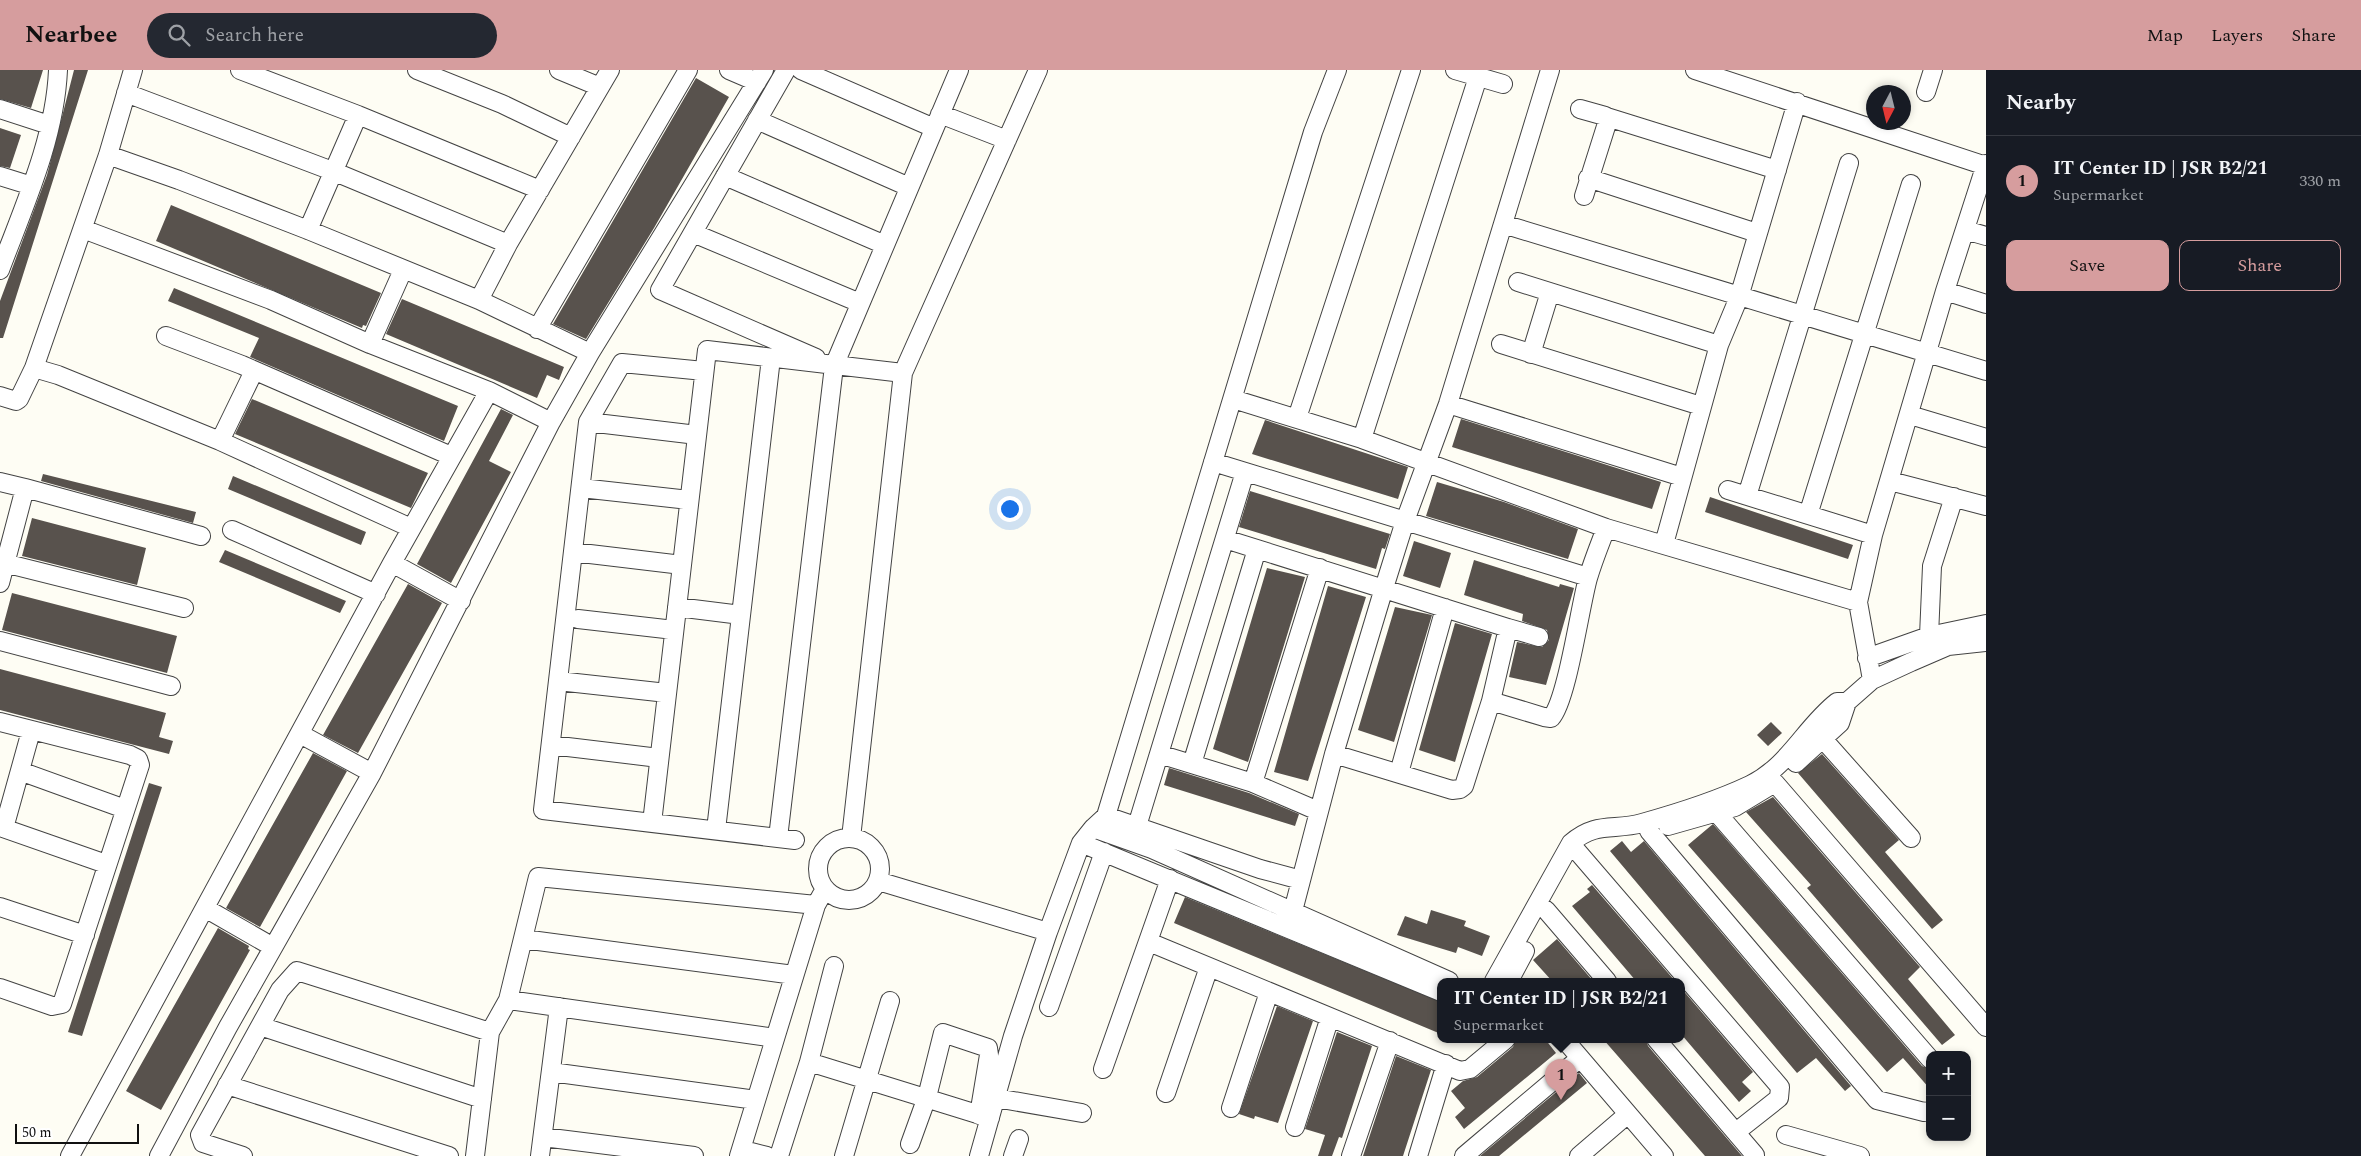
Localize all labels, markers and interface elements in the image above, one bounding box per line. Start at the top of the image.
search box [147,13,497,58]
text: Nearbee [25,17,117,53]
icon: search [165,21,193,49]
text: Search here [205,21,304,50]
text: Map [2147,22,2183,49]
text: Layers [2211,22,2263,49]
text: Share [2291,22,2336,49]
north arrow [1866,85,1911,130]
text: Nearby [2006,87,2076,119]
text: IT Center ID | JSR B2/21 [2053,154,2268,183]
text: 1 [2018,169,2026,193]
text: 330 m [2299,169,2341,193]
text: Supermarket [2053,183,2144,207]
button: Save [2006,240,2169,291]
button: Share [2179,240,2341,291]
your location [997,496,1023,522]
popup [1437,978,1685,1043]
text: IT Center ID | JSR B2/21 [1453,984,1669,1013]
text: Supermarket [1453,1013,1544,1037]
map controls [1926,1051,1971,1141]
button: + [1926,1051,1971,1096]
pin: 1 [1545,1059,1577,1100]
button: − [1926,1096,1971,1141]
scale bar [15,1121,139,1144]
text: 50 m [22,1122,52,1143]

